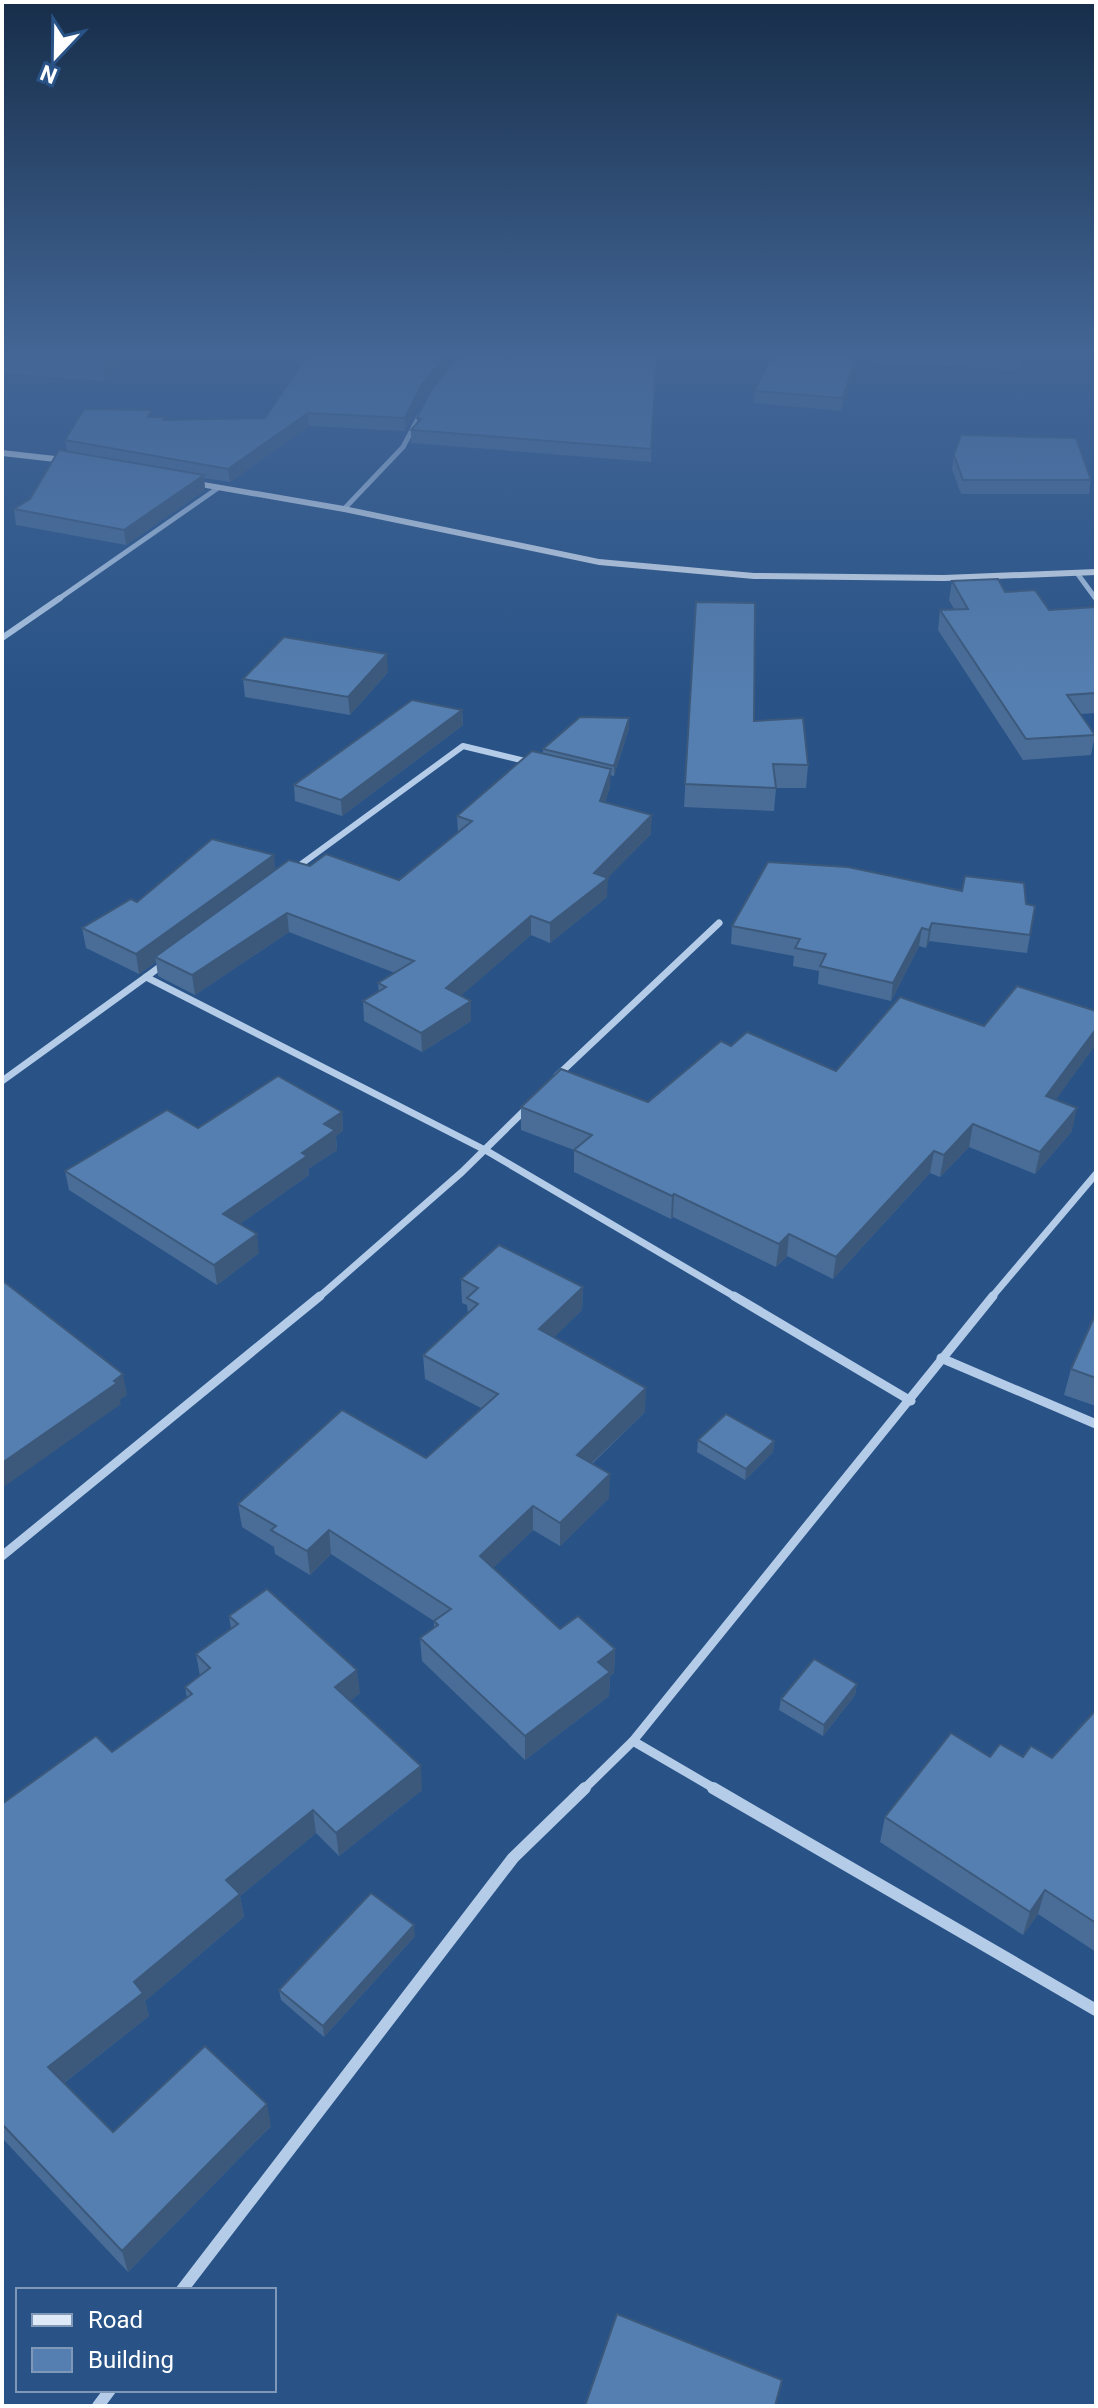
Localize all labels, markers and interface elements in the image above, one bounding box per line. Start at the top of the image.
north arrow [16,16,96,96]
text: N [37,60,61,89]
legend [16,2288,276,2392]
text: Road [88,2306,143,2334]
text: Building [88,2346,174,2374]

